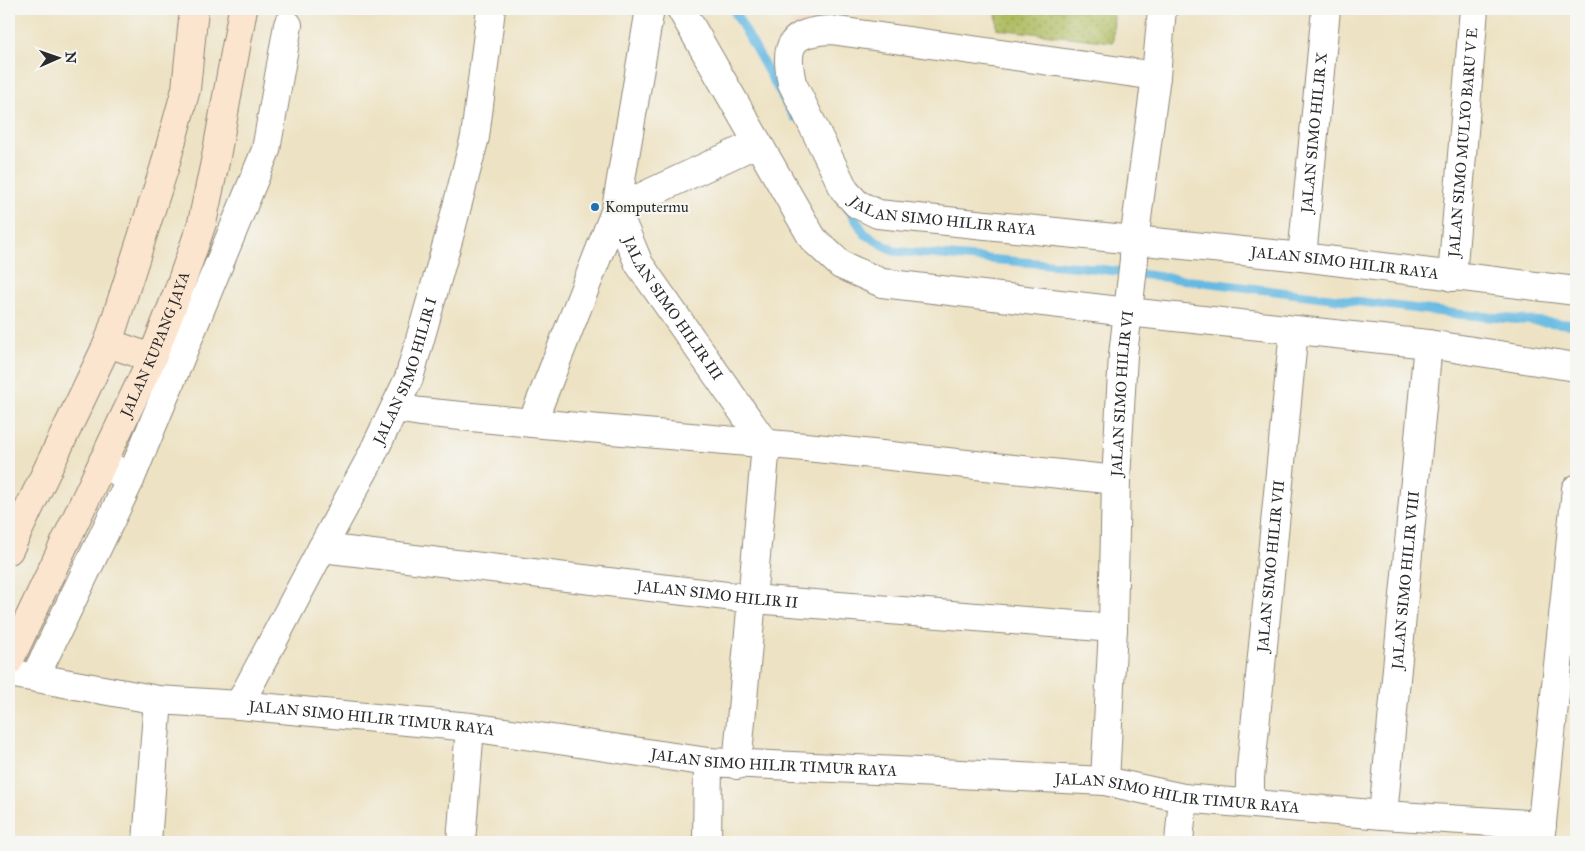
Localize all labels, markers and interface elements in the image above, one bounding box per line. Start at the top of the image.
street label: JALAN SIMO MULYO BARU V E [1444,27,1481,260]
north arrow [32,32,82,82]
text: N [62,51,79,64]
street label: JALAN SIMO HILIR X [1297,51,1331,216]
street label: JALAN SIMO HILIR RAYA [844,191,1037,239]
place label: Komputermu [605,198,689,216]
marker: Komputermu [589,201,601,213]
street label: JALAN SIMO HILIR III [618,232,727,384]
street label: JALAN SIMO HILIR RAYA [1248,243,1440,283]
street label: JALAN KUPANG JAYA [116,269,193,422]
street label: JALAN SIMO HILIR I [368,295,440,450]
street label: JALAN SIMO HILIR VI [1107,310,1137,479]
street label: JALAN SIMO HILIR VII [1253,479,1288,655]
street label: JALAN SIMO HILIR VIII [1388,490,1423,672]
street label: JALAN SIMO HILIR II [633,576,799,612]
street label: JALAN SIMO HILIR TIMUR RAYA [246,697,496,740]
street label: JALAN SIMO HILIR TIMUR RAYA [648,744,897,780]
street label: JALAN SIMO HILIR TIMUR RAYA [1052,770,1300,817]

